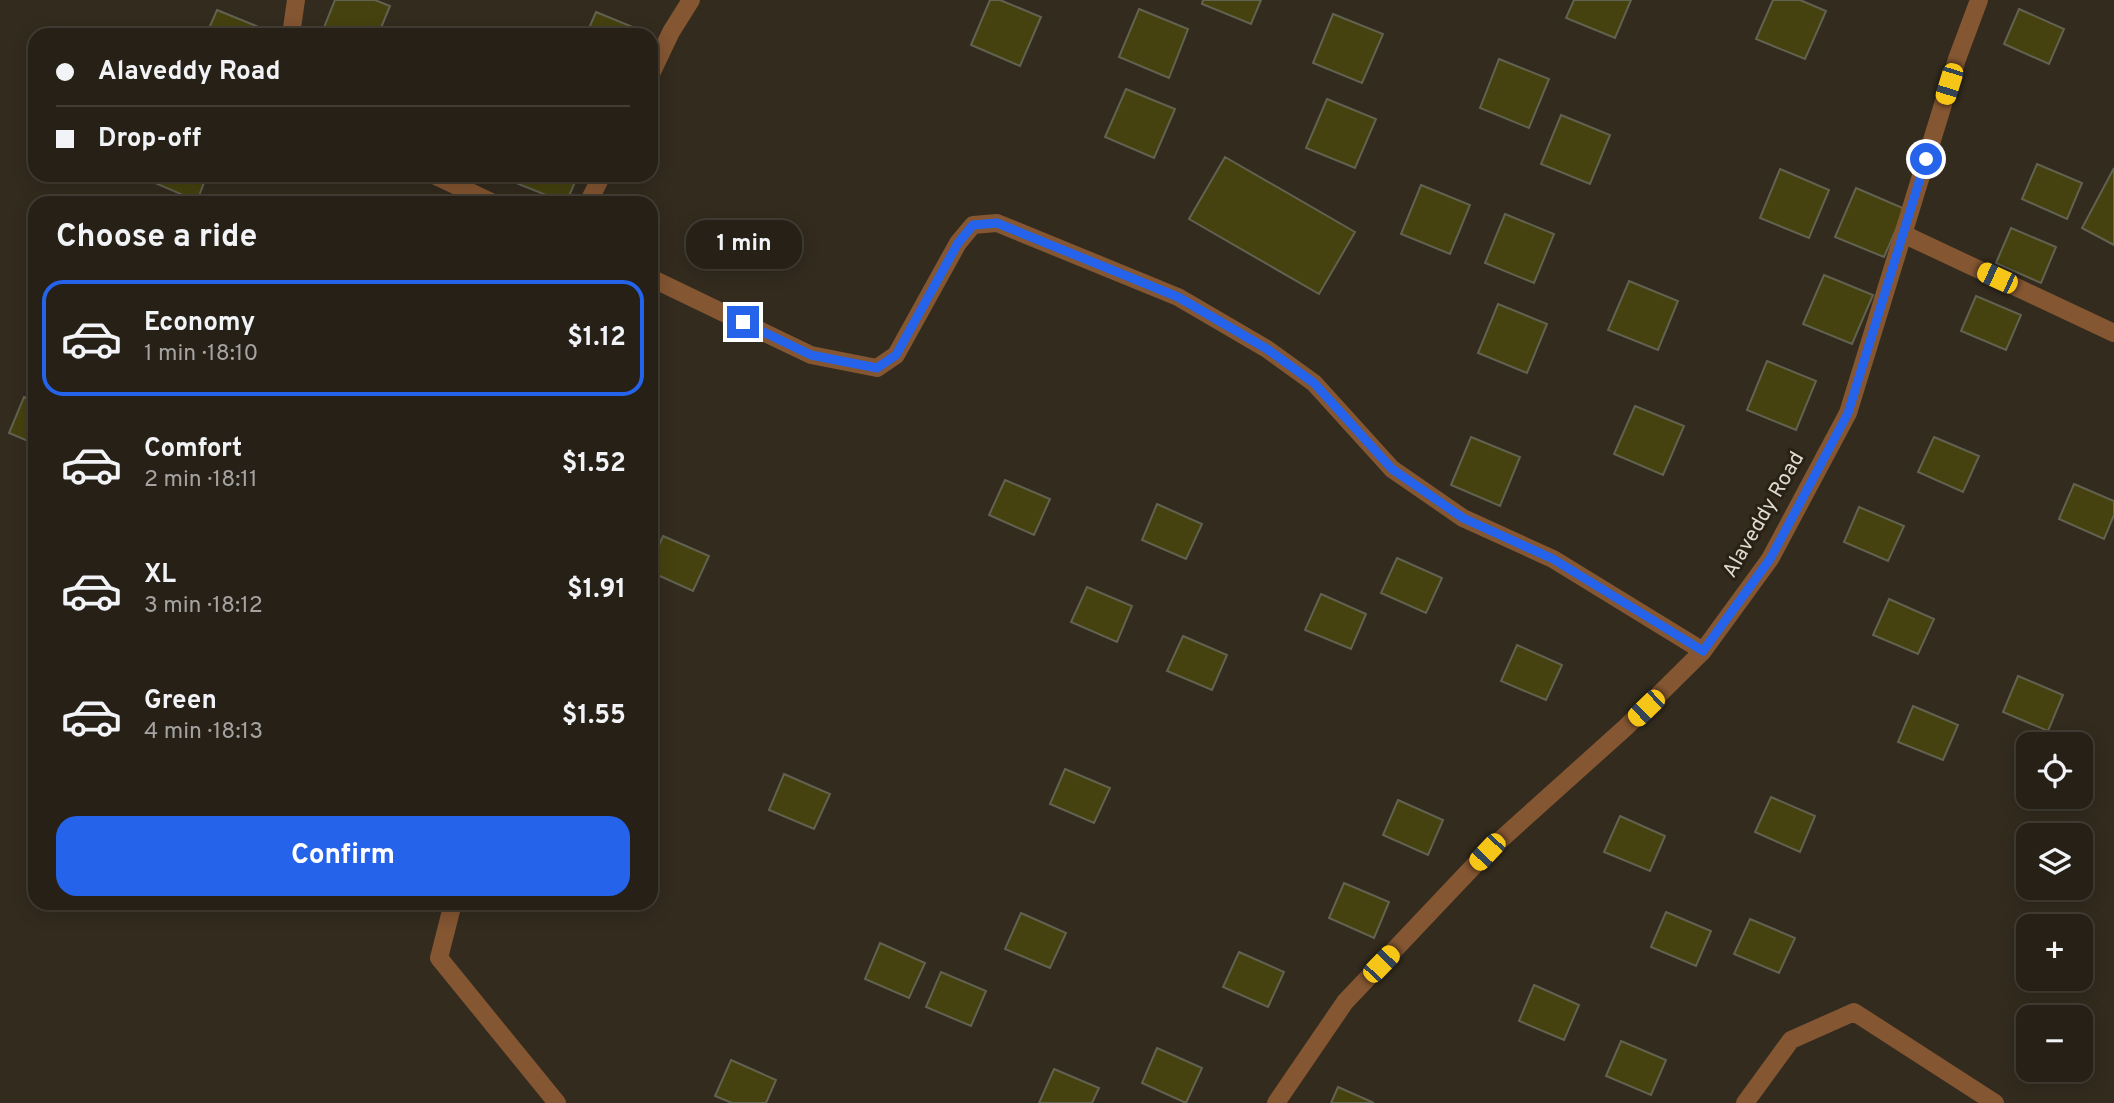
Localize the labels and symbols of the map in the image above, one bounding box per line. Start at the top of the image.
car [1933,61,1966,107]
route start [1910,143,1942,175]
callout: 1 min [685,220,801,270]
car [1974,260,2021,296]
route end [727,306,759,338]
street label: Alaveddy Road [1717,447,1811,583]
car [1624,686,1669,730]
car [1465,829,1510,875]
car [1359,942,1404,986]

